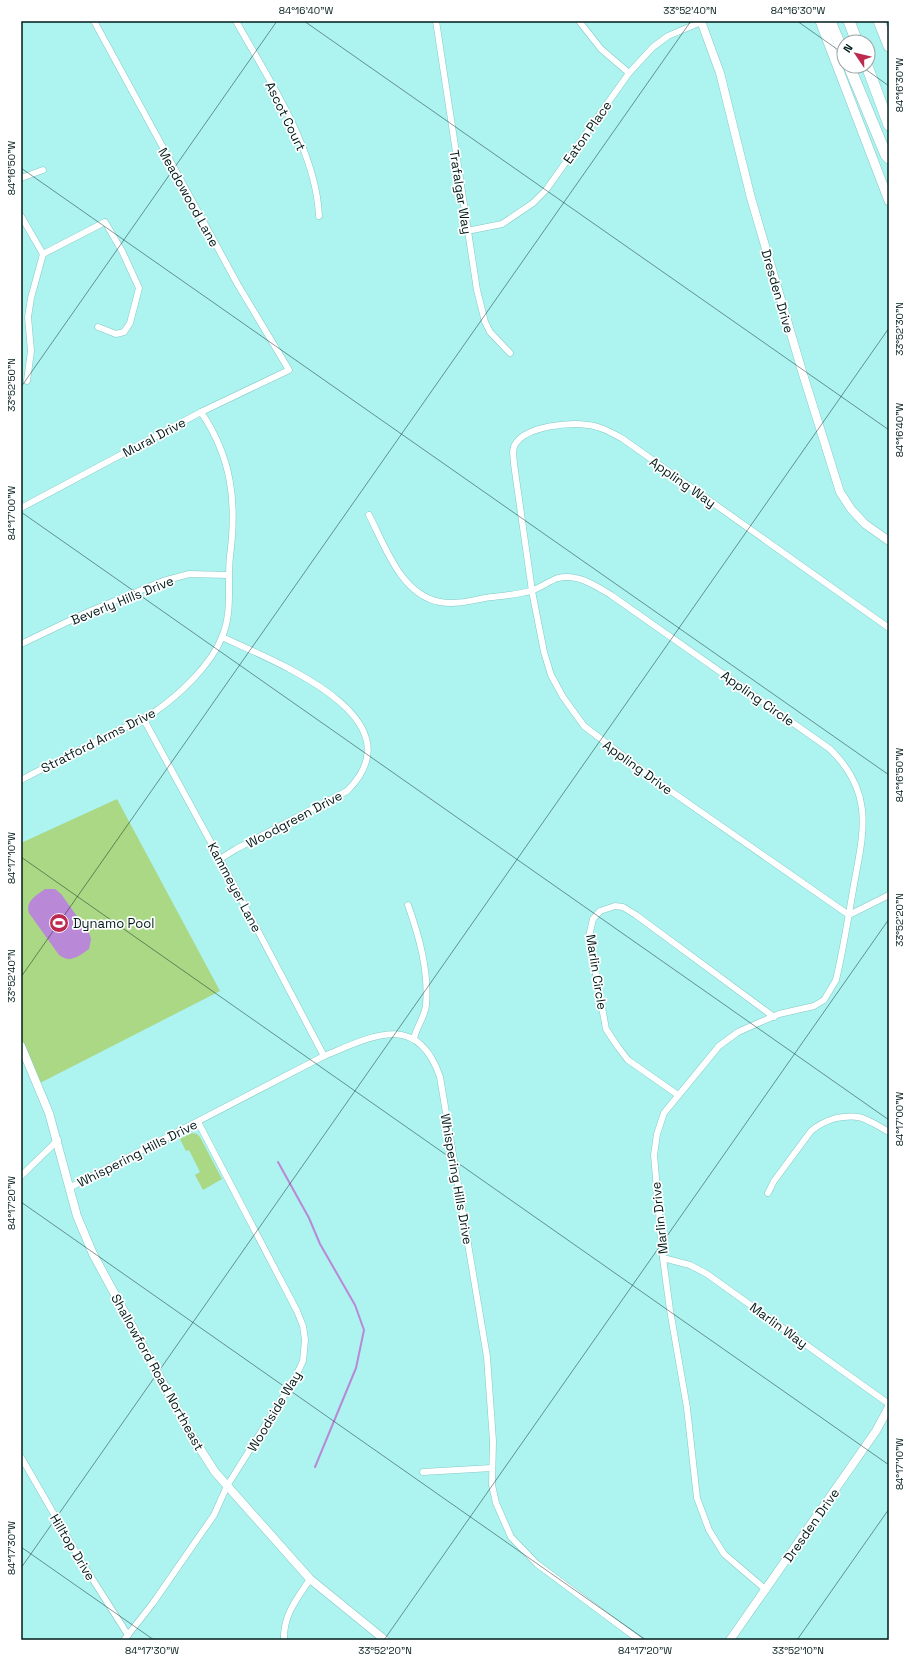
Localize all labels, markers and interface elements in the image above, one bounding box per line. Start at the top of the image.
text: 84°16'40"W [279,4,333,17]
text: 33°52'40"N [663,4,717,17]
text: 84°16'30"W [771,4,826,17]
north arrow [836,34,876,74]
text: N [840,41,856,55]
text: 84°16'30"W [893,57,906,112]
street label: Ascot Court [261,79,310,154]
street label: Eaton Place [559,97,615,167]
text: 84°16'50"W [5,141,18,195]
street label: Meadowood Lane [154,145,223,250]
street label: Trafalgar Way [445,149,476,235]
street label: Dresden Drive [757,247,798,335]
text: 33°52'30"N [893,302,906,356]
text: 33°52'50"N [5,358,18,412]
text: 84°16'40"W [893,403,906,457]
street label: Mural Drive [120,414,189,461]
street label: Appling Way [646,453,719,512]
text: 84°17'00"W [5,486,18,540]
street label: Beverly Hills Drive [68,572,176,629]
street label: Appling Circle [718,667,798,730]
street label: Stratford Arms Drive [38,704,158,777]
street label: Appling Drive [599,736,676,798]
text: 84°16'50"W [893,748,906,802]
street label: Woodgreen Drive [243,787,345,852]
text: 84°17'10"W [5,832,18,884]
street label: Kammeyer Lane [204,839,265,935]
text: 33°52'20"N [893,893,906,947]
sports icon: Dynamo Pool [48,912,70,934]
place label: Dynamo Pool [73,915,154,932]
street label: Marlin Circle [582,933,611,1011]
text: 33°52'40"N [5,949,18,1003]
text: 84°17'00"W [893,1092,906,1146]
street label: Whispering Hills Drive [437,1112,476,1246]
street label: Whispering Hills Drive [74,1116,200,1191]
text: 84°17'20"W [5,1176,18,1230]
street label: Marlin Drive [647,1181,672,1255]
street label: Shallowford Road Northeast [107,1291,208,1454]
street label: Marlin Way [746,1299,811,1352]
street label: Woodside Way [244,1368,305,1455]
text: 84°17'10"W [893,1438,906,1490]
street label: Dresden Drive [780,1485,843,1566]
street label: Hilltop Drive [46,1511,99,1584]
text: 84°17'30"W [5,1521,18,1575]
text: 84°17'30"W [125,1644,179,1657]
text: 33°52'20"N [358,1644,412,1657]
text: 84°17'20"W [618,1644,672,1657]
text: 33°52'10"N [772,1644,824,1657]

